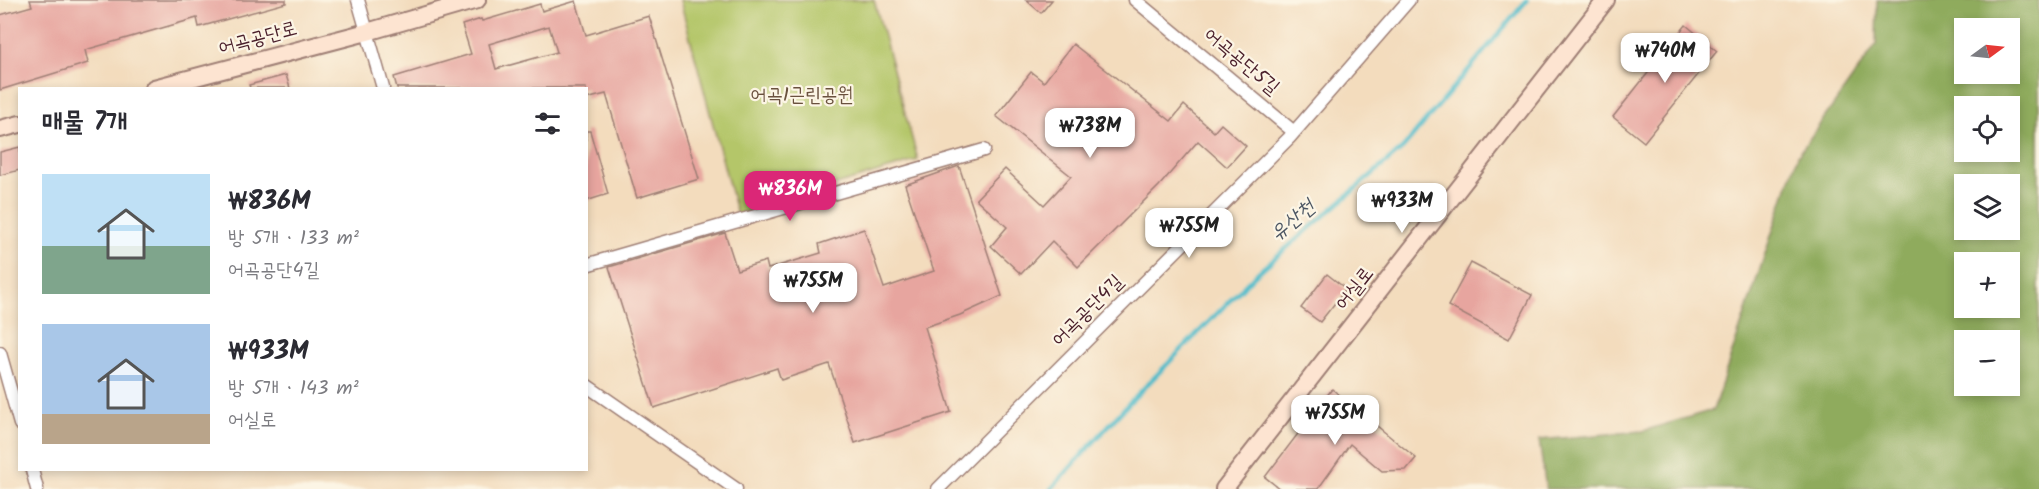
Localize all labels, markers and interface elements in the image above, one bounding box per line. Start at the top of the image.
street label: 어곡공단로 [215,13,301,65]
north arrow [1954,18,2020,84]
map controls [1954,18,2020,396]
street label: 어곡공단5길 [1196,20,1286,104]
pin: ₩740M [1623,33,1707,84]
text: ₩740M [1635,36,1695,68]
park label: 어곡1근린공원 [751,80,853,112]
button: locate [1954,96,2020,162]
text: 매물 7개 [42,102,127,144]
icon: filters [531,107,564,140]
pin: ₩738M [1048,108,1132,159]
text: ₩738M [1059,111,1121,143]
pin: ₩836M [748,171,832,222]
text: ₩836M [758,174,822,206]
button: layers [1954,174,2020,240]
text: ₩836M [228,181,311,223]
pin: ₩933M [1360,183,1444,234]
text: ₩933M [1371,186,1433,218]
water label: 유산천 [1263,191,1325,250]
icon: home [90,198,162,270]
pin: ₩755M [1147,208,1231,259]
text: ₩755M [1159,211,1219,243]
text: 방 5개 · 133 m² [228,223,359,255]
button: + [1954,252,2020,318]
text: 어곡공단4길 [228,255,320,287]
street label: 어실로 [1328,260,1382,318]
pin: ₩755M [771,263,855,314]
text: ₩755M [783,266,843,298]
street label: 어곡공단4길 [1044,267,1132,355]
button: − [1954,330,2020,396]
text: ₩933M [228,331,309,373]
icon: home [90,348,162,420]
text: 방 5개 · 143 m² [228,373,359,405]
pin: ₩755M [1293,395,1377,446]
text: ₩755M [1305,398,1365,430]
text: 어실로 [228,405,276,437]

